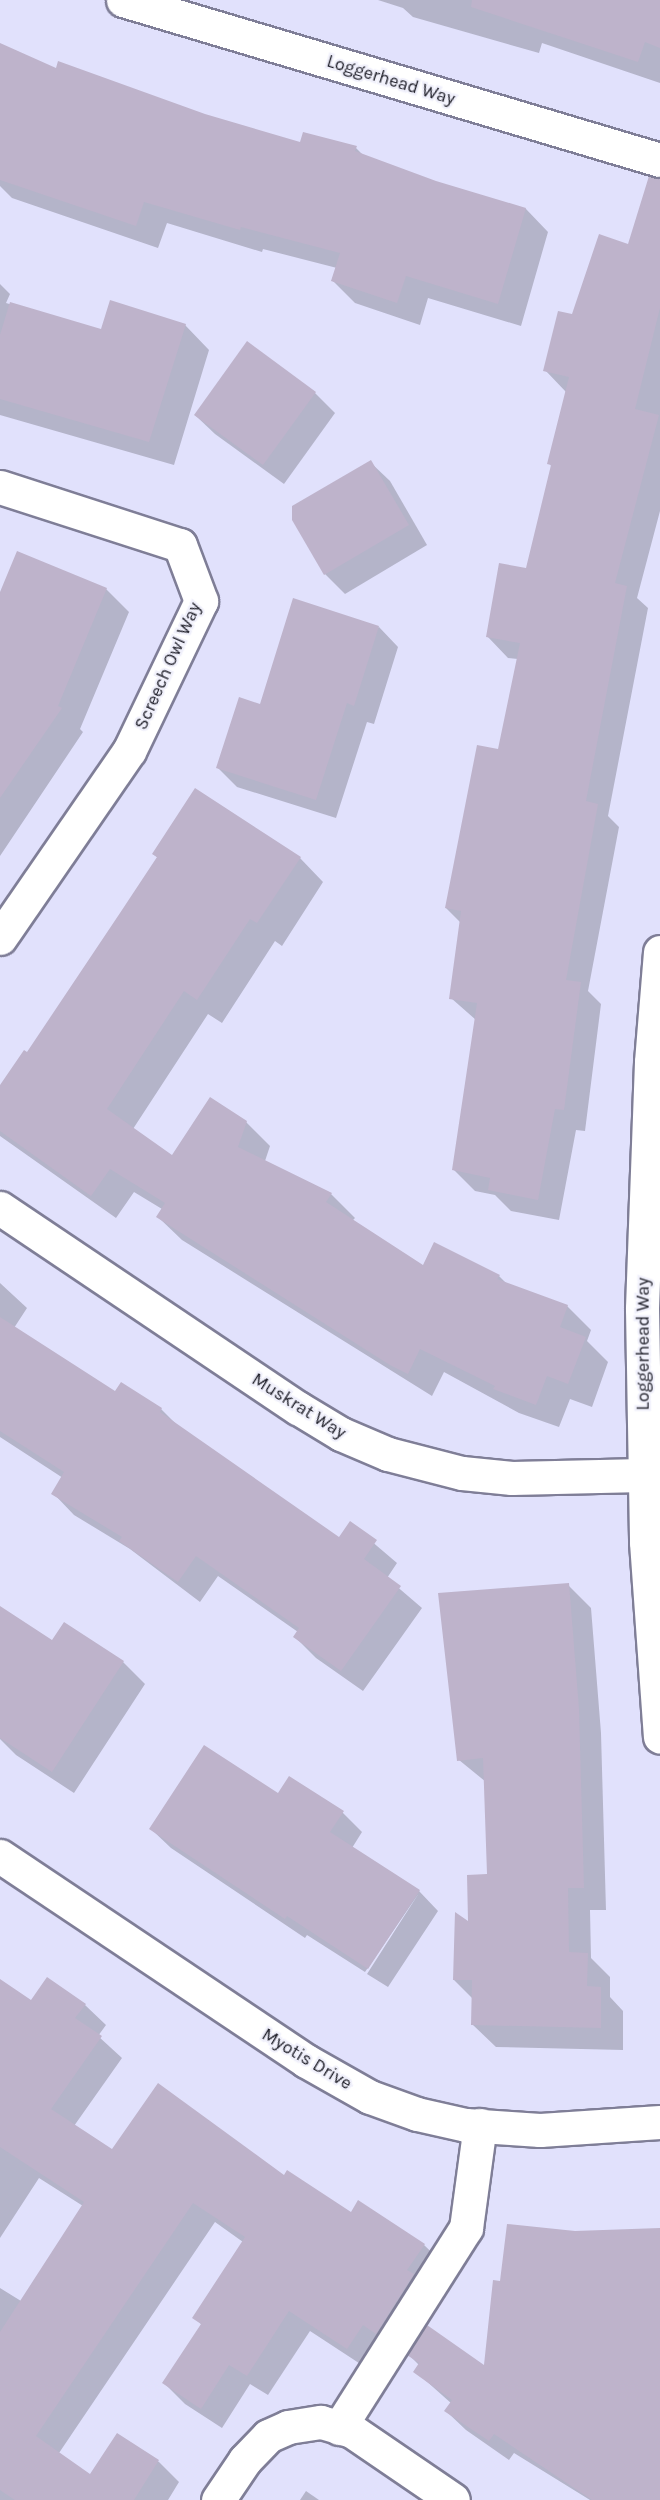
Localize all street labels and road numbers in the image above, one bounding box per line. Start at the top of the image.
street label: Loggerhead Way [324,50,458,110]
street label: Screech Owl Way [130,599,206,733]
street label: Loggerhead Way [632,1277,654,1411]
street label: Muskrat Way [248,1368,350,1444]
street label: Myotis Drive [258,2024,356,2094]

